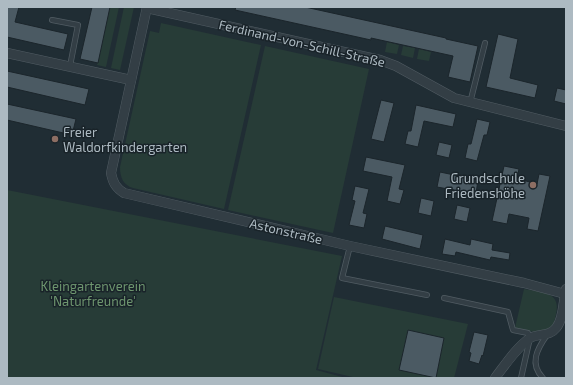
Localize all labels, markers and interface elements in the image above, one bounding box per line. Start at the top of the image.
street label: Ferdinand-von-Schill-Straße [217,16,387,70]
place label: Freier Waldorfkindergarten [63,124,187,155]
marker: Freier Waldorfkindergarten [50,134,60,144]
place label: Grundschule Friedenshöhe [445,170,525,201]
marker: Grundschule Friedenshöhe [528,180,538,190]
street label: Astonstraße [248,215,324,247]
park label: Kleingartenverein 'Naturfreunde' [41,278,145,309]

